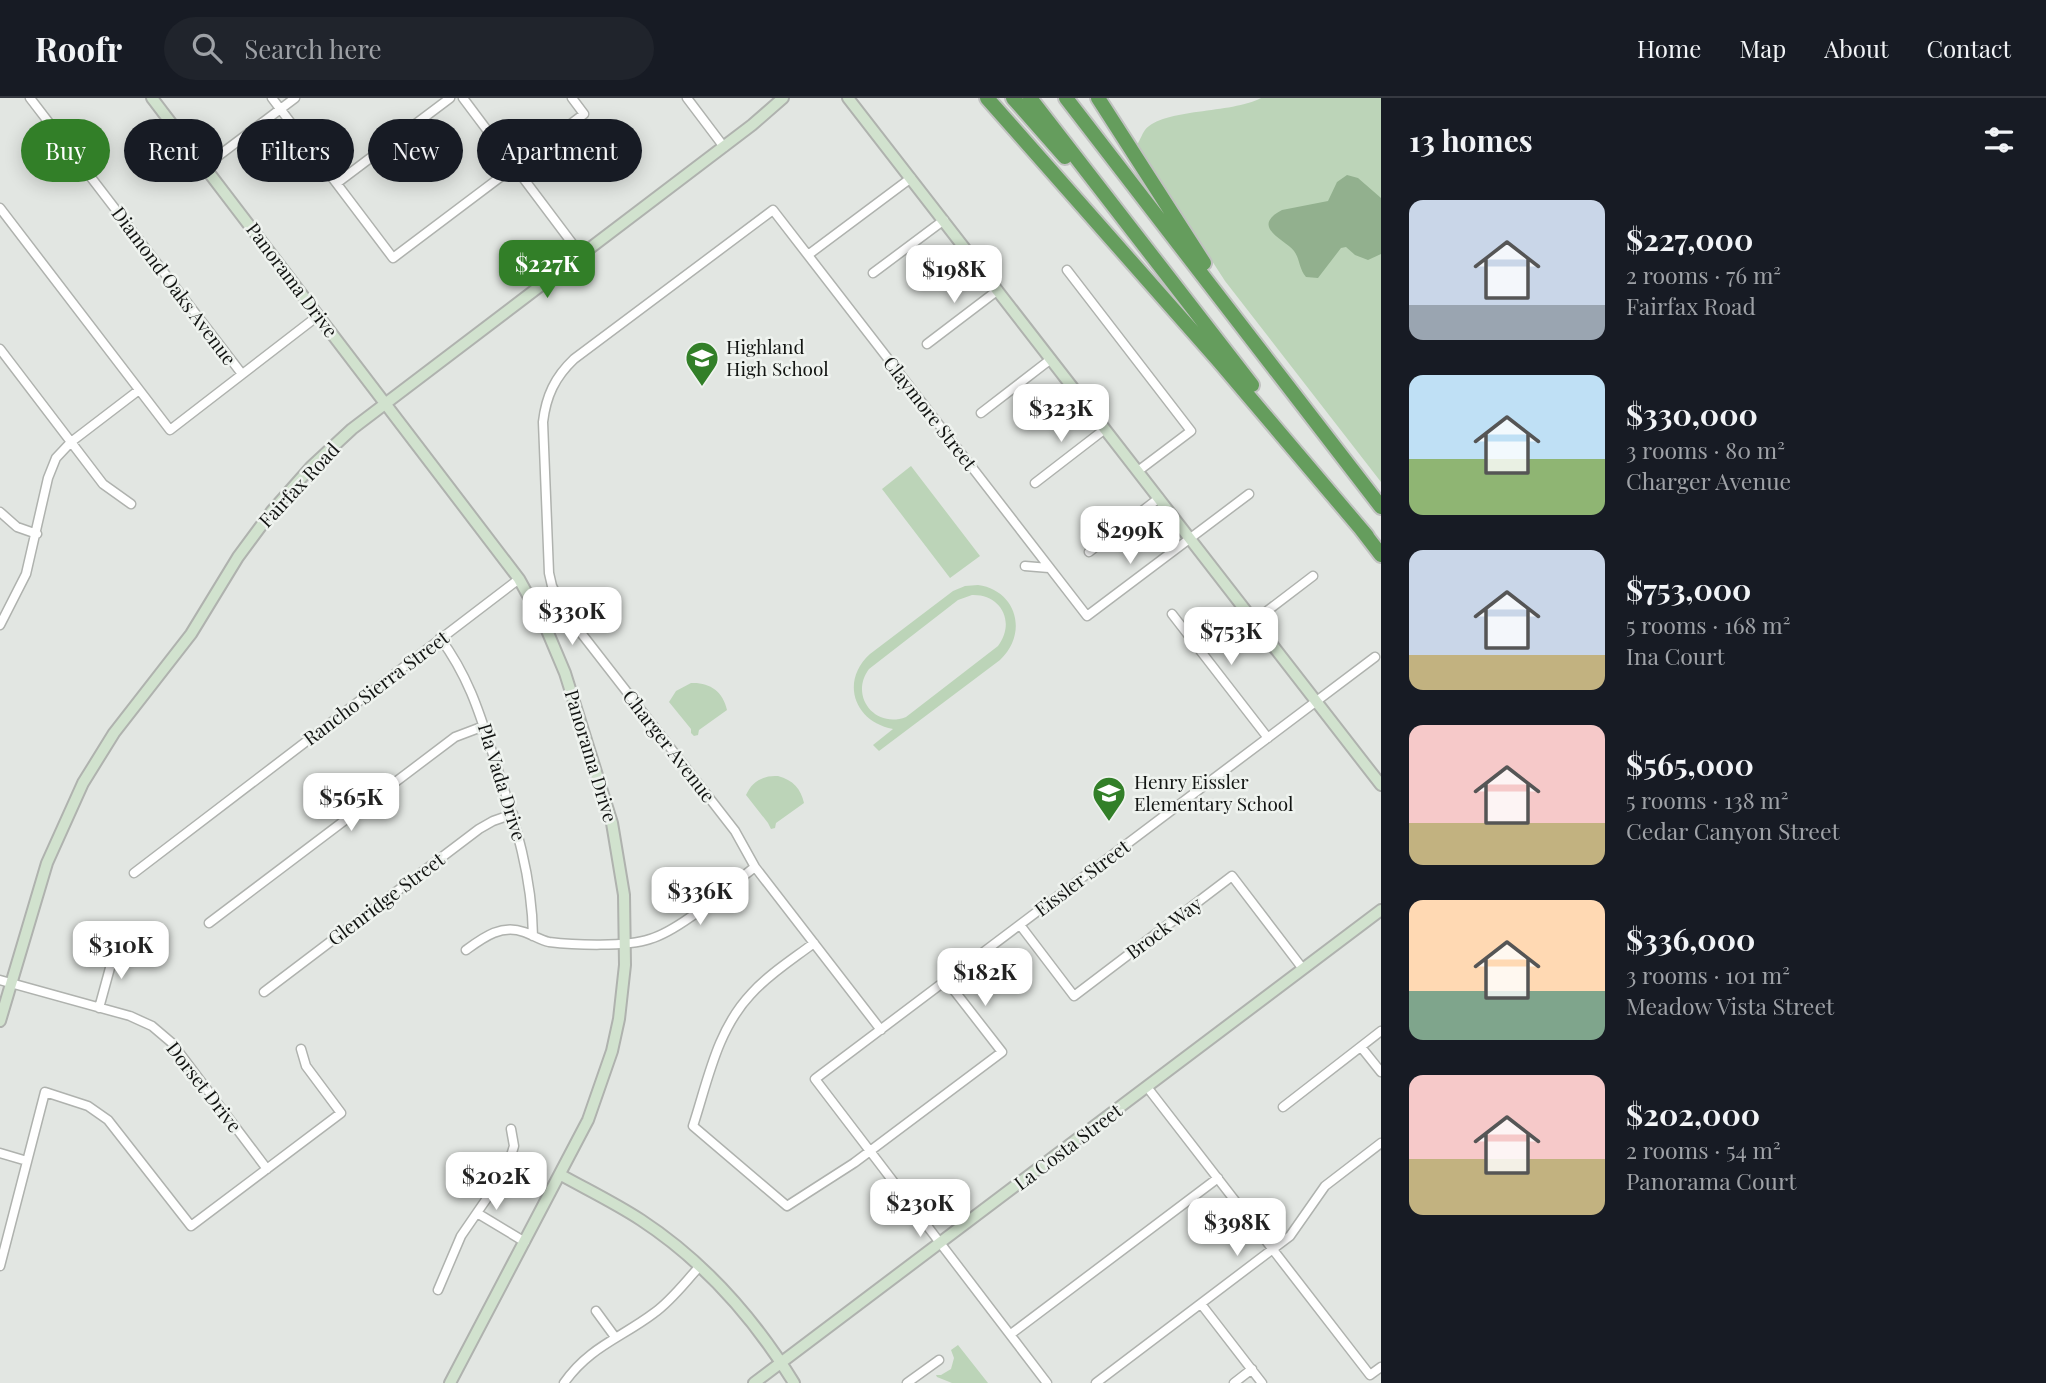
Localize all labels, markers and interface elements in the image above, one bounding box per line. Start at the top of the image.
search box [164,17,654,80]
text: Roofr [35,26,122,70]
icon: search [188,29,226,67]
text: Search here [244,31,382,66]
text: Home [1637,32,1701,64]
text: Map [1739,32,1786,64]
text: About [1824,32,1888,64]
text: Contact [1926,32,2011,64]
chip: Buy [21,119,110,182]
chip: Rent [124,119,223,182]
chip: Filters [237,119,354,182]
chip: New [368,119,463,182]
chip: Apartment [477,119,642,182]
text: 13 homes [1409,120,1533,160]
icon: filters [1980,121,2018,159]
street label: Diamond Oaks Avenue [107,201,243,370]
street label: Panorama Drive [241,217,345,342]
text: $227,000 [1626,219,1753,259]
icon: home [1465,228,1549,312]
pin: $227K [498,240,596,300]
pin: $198K [905,246,1003,305]
text: $227K [515,247,579,278]
text: $198K [922,252,986,283]
text: 2 rooms · 76 m² [1626,259,1781,290]
text: Fairfax Road [1626,290,1756,321]
place label: Highland High School [726,333,829,381]
school or university icon: Highland High School [683,339,721,388]
street label: Claymore Street [878,350,984,475]
pin: $323K [1012,384,1110,444]
text: $323K [1029,391,1093,422]
text: $330,000 [1626,394,1758,434]
icon: home [1465,403,1549,487]
text: 3 rooms · 80 m² [1626,434,1785,465]
street label: Fairfax Road [252,436,344,532]
text: Charger Avenue [1626,465,1791,496]
pin: $299K [1081,506,1179,566]
text: $299K [1096,513,1164,544]
text: $753,000 [1626,569,1751,609]
icon: home [1465,578,1549,662]
pin: $330K [523,588,621,647]
text: $330K [539,594,605,625]
pin: $753K [1182,608,1280,667]
text: 5 rooms · 168 m² [1626,609,1790,640]
text: $753K [1200,614,1262,645]
street label: Rancho Sierra Street [297,624,454,751]
text: Ina Court [1626,640,1725,671]
street label: Charger Avenue [618,684,722,807]
street label: Panorama Drive [559,686,624,825]
street label: Pla Vada Drive [473,720,533,844]
text: $565,000 [1626,744,1754,784]
icon: home [1465,753,1549,837]
place label: Henry Eissler Elementary School [1134,768,1294,816]
pin: $565K [302,774,400,833]
school or university icon: Henry Eissler Elementary School [1090,774,1128,823]
text: $565K [319,780,383,811]
text: 5 rooms · 138 m² [1626,784,1789,815]
text: Cedar Canyon Street [1626,815,1840,846]
street label: Eissler Street [1029,833,1134,922]
street label: Glenridge Street [322,846,449,951]
pin: $336K [651,868,749,927]
text: $336K [668,874,732,905]
street label: Brock Way [1120,890,1207,964]
text: $336,000 [1626,919,1755,959]
pin: $310K [72,922,170,981]
text: $310K [89,928,153,959]
icon: home [1465,928,1549,1012]
pin: $182K [936,948,1034,1008]
text: $182K [953,955,1017,986]
text: 3 rooms · 101 m² [1626,959,1790,990]
text: Meadow Vista Street [1626,990,1834,1021]
street label: Dorset Drive [161,1036,248,1137]
text: $202,000 [1626,1094,1760,1134]
street label: La Costa Street [1008,1097,1127,1195]
icon: home [1465,1103,1549,1187]
text: 2 rooms · 54 m² [1626,1134,1781,1165]
pin: $202K [447,1152,545,1212]
text: $202K [462,1159,530,1190]
text: Panorama Court [1626,1165,1796,1196]
pin: $230K [871,1180,969,1239]
text: $230K [886,1186,954,1217]
pin: $398K [1188,1198,1286,1258]
text: $398K [1204,1205,1270,1236]

